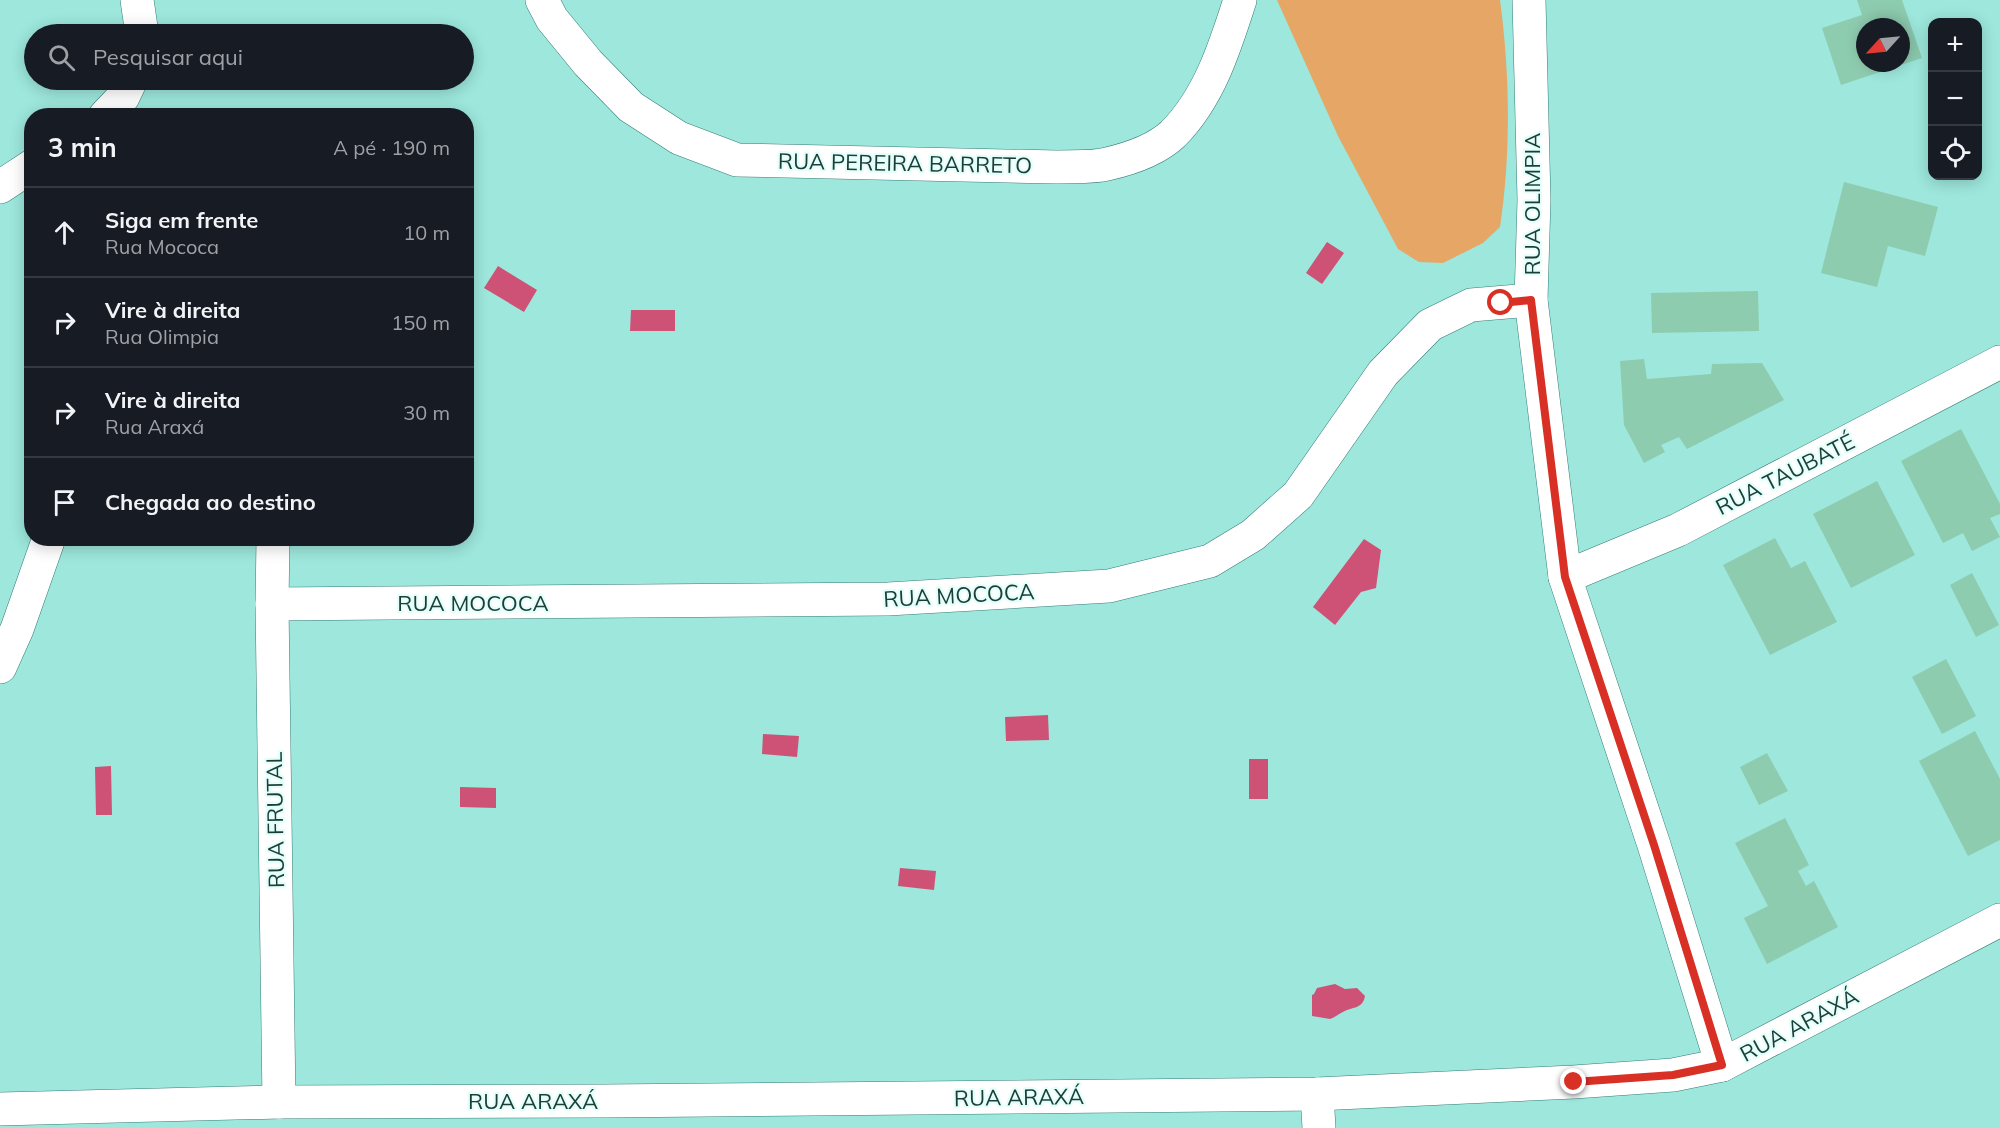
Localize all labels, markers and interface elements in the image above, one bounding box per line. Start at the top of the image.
north arrow [1856,18,1910,72]
map controls [1928,18,1982,180]
button: + [1928,18,1982,72]
search box [24,24,474,90]
icon: search [45,41,78,74]
text: Pesquisar aqui [93,43,243,71]
button: − [1928,72,1982,126]
button: locate [1928,126,1982,180]
text: 3 min [48,131,117,164]
street label: RUA OLIMPIA [1518,133,1546,275]
text: A pé · 190 m [333,135,450,160]
street label: RUA PEREIRA BARRETO [778,147,1032,179]
text: Siga em frente [105,206,258,234]
icon: ahead [48,216,81,249]
text: 10 m [403,220,450,245]
text: Rua Mococa [105,234,219,259]
route start [1487,289,1513,315]
text: Vire à direita [105,296,240,324]
icon: right [48,306,81,339]
text: 150 m [391,310,450,335]
text: Rua Olimpia [105,324,219,349]
text: Vire à direita [105,386,240,414]
icon: right [48,396,81,429]
text: 30 m [403,400,450,425]
text: Rua Araxá [105,414,204,439]
street label: RUA TAUBATÉ [1711,427,1859,521]
icon: arrive [48,486,81,519]
text: Chegada ao destino [105,488,316,516]
street label: RUA MOCOCA [883,577,1035,613]
street label: RUA MOCOCA [397,589,549,617]
street label: RUA FRUTAL [260,752,290,888]
street label: RUA ARAXÁ [1735,982,1863,1068]
route end [1560,1068,1586,1094]
street label: RUA ARAXÁ [954,1082,1084,1112]
street label: RUA ARAXÁ [468,1087,598,1115]

